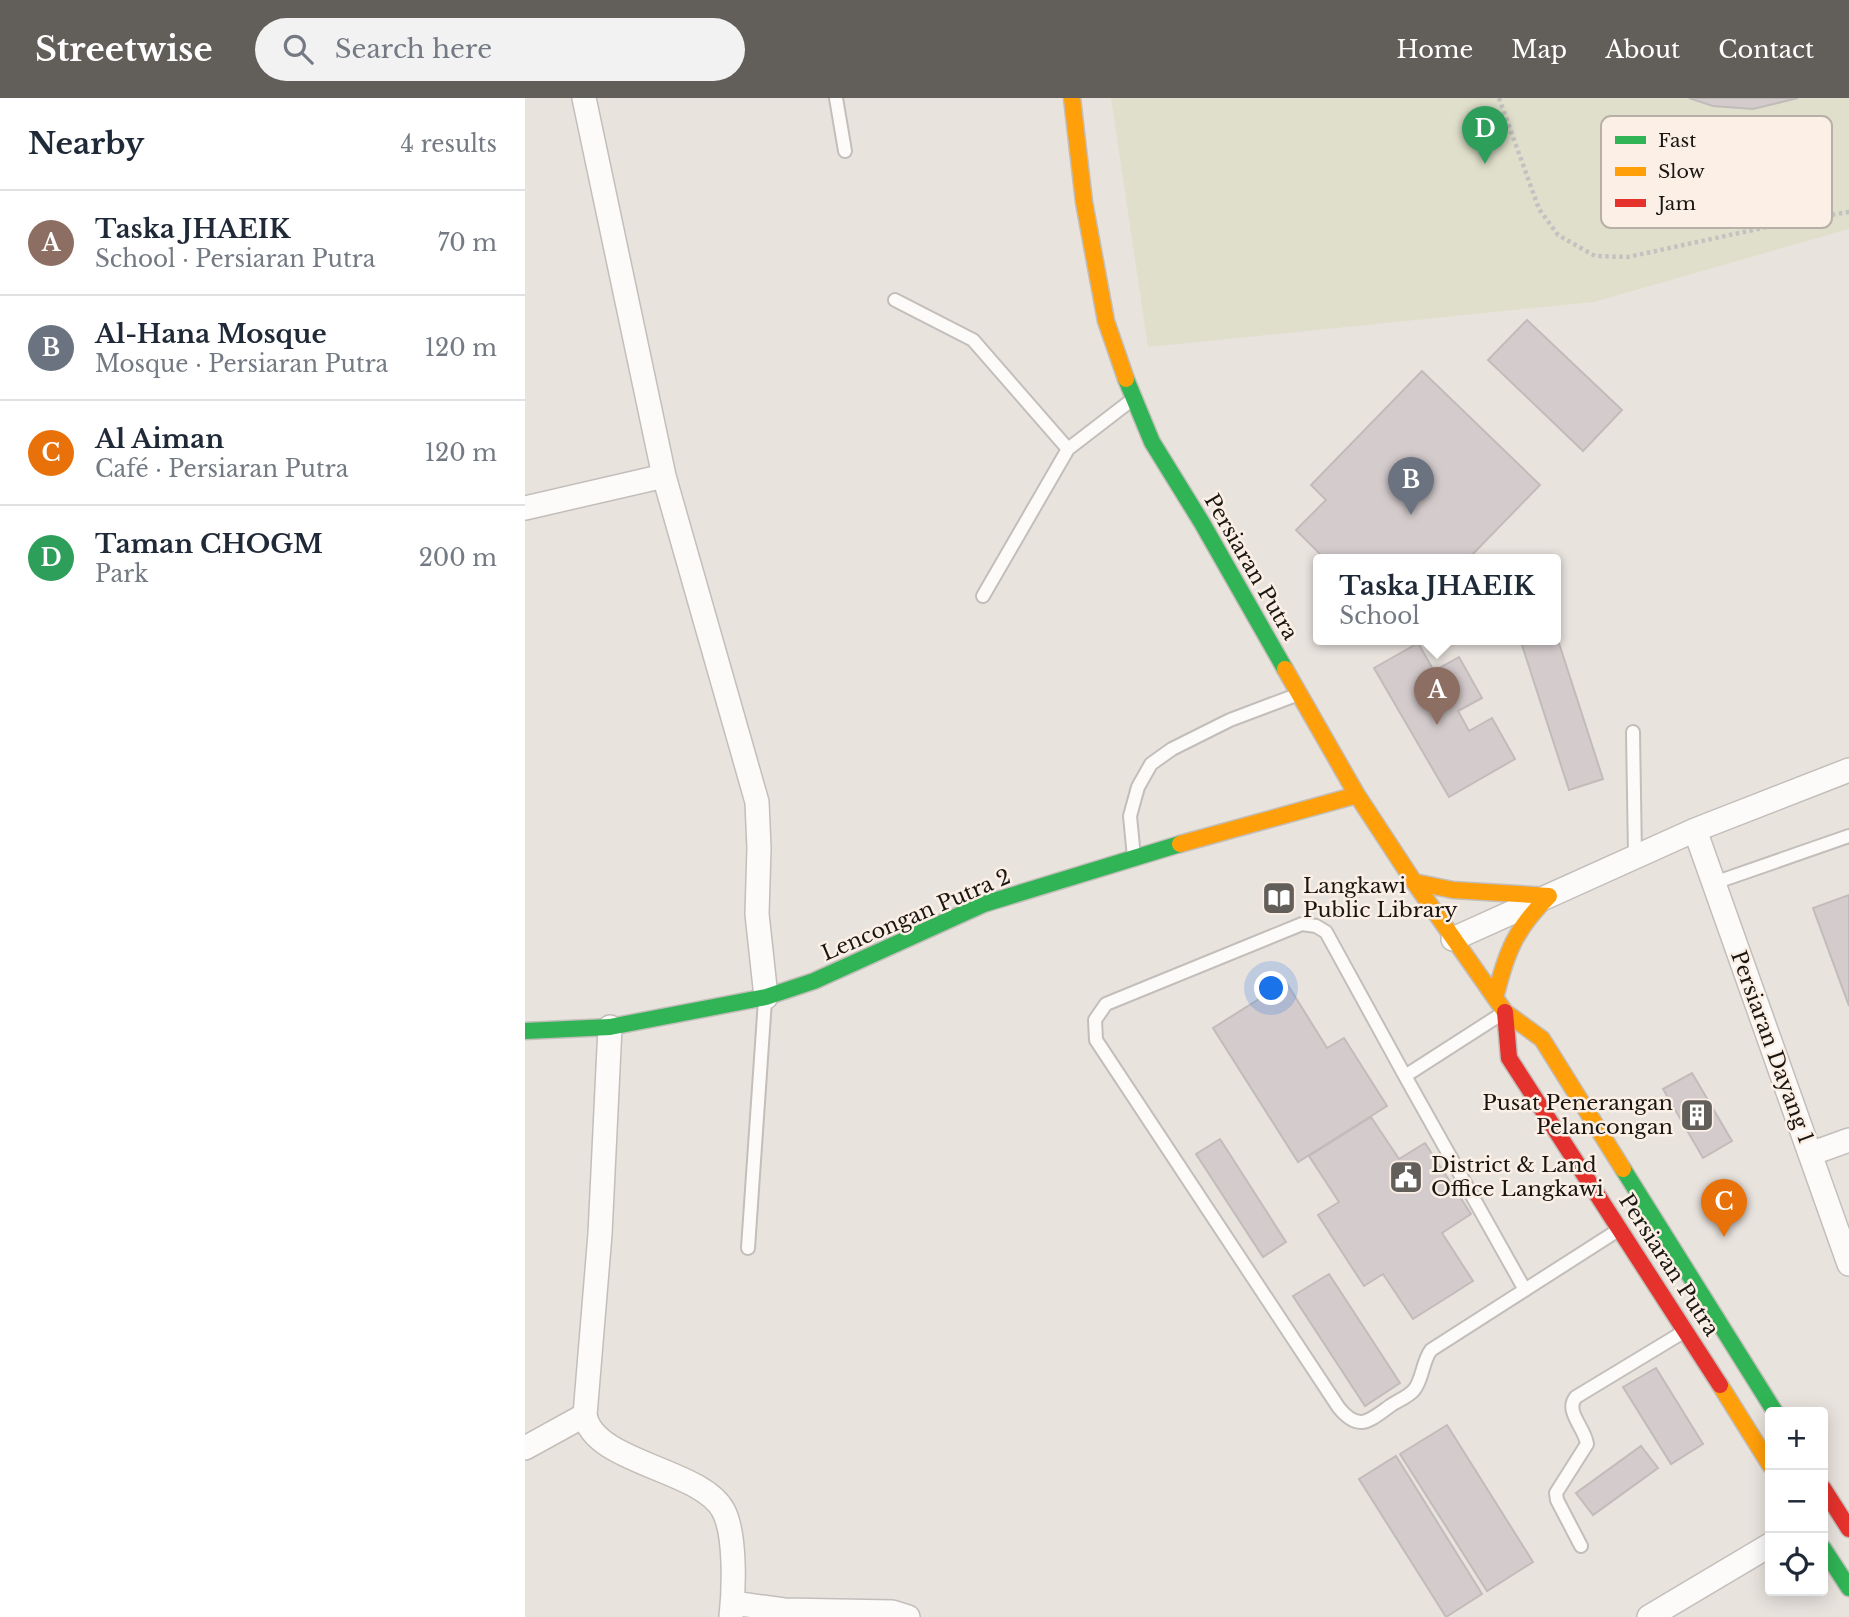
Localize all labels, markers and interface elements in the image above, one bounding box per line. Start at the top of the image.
search box [255,18,745,81]
text: Streetwise [35,29,213,70]
icon: search [279,30,317,68]
text: Search here [335,33,492,65]
text: Home [1397,35,1473,64]
text: Map [1511,35,1567,64]
text: About [1605,35,1680,64]
text: Contact [1718,35,1814,64]
pin: D [1462,106,1508,164]
legend [1601,116,1832,228]
text: Nearby [28,125,144,162]
text: Fast [1658,129,1697,152]
text: 4 results [401,130,497,158]
text: Slow [1658,160,1705,183]
text: Jam [1655,192,1696,215]
text: Taska JHAEIK [95,213,290,245]
text: A [42,229,60,257]
text: 70 m [438,229,497,257]
text: School · Persiaran Putra [95,245,375,273]
text: Al-Hana Mosque [95,318,327,350]
text: B [42,334,60,362]
text: 120 m [425,334,497,362]
text: Mosque · Persiaran Putra [95,350,388,378]
text: Al Aiman [95,423,224,455]
text: C [42,439,60,467]
text: 120 m [425,439,497,467]
text: Café · Persiaran Putra [95,455,348,483]
pin: B [1388,457,1434,515]
street label: Persiaran Putra [1199,489,1304,645]
text: Taman CHOGM [95,528,323,560]
text: D [40,544,62,572]
text: 200 m [419,544,497,572]
popup [1313,554,1561,645]
text: Park [95,560,148,588]
text: Taska JHAEIK [1339,570,1535,602]
text: School [1339,602,1420,630]
pin: A [1414,667,1460,725]
street label: Lencongan Putra 2 [818,863,1014,967]
place label: Langkawi Public Library [1303,873,1458,923]
library icon: Langkawi Public Library [1260,879,1298,917]
street label: Persiaran Dayang 1 [1725,947,1819,1147]
your location [1254,971,1288,1005]
place label: Pusat Penerangan Pelancongan [1482,1090,1673,1140]
building icon: Pusat Penerangan Pelancongan [1678,1096,1716,1134]
place label: District & Land Office Langkawi [1431,1152,1604,1202]
public building icon: District & Land Office Langkawi [1387,1158,1425,1196]
pin: C [1701,1179,1747,1237]
street label: Persiaran Putra [1613,1189,1725,1341]
map controls [1765,1407,1828,1596]
button: + [1765,1407,1828,1470]
button: − [1765,1470,1828,1533]
button: locate [1765,1533,1828,1596]

